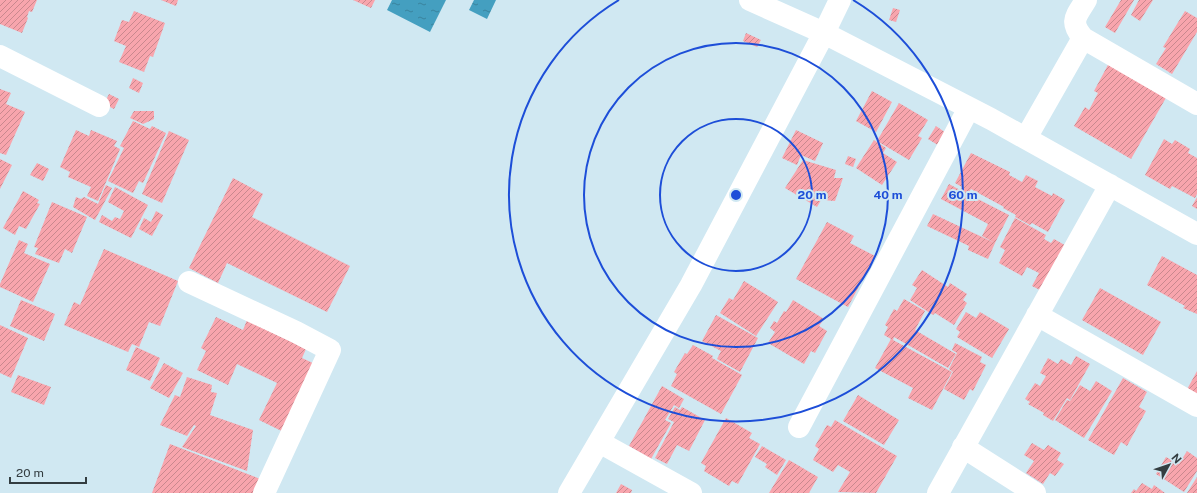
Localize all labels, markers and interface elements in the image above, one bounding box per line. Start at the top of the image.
centre of rings [729,188,743,202]
text: 20 m [798,188,827,202]
text: 40 m [873,188,903,202]
text: 60 m [948,188,978,202]
north arrow [1149,445,1189,485]
text: N [1169,451,1184,466]
scale bar [10,459,86,485]
text: 20 m [16,466,44,480]

